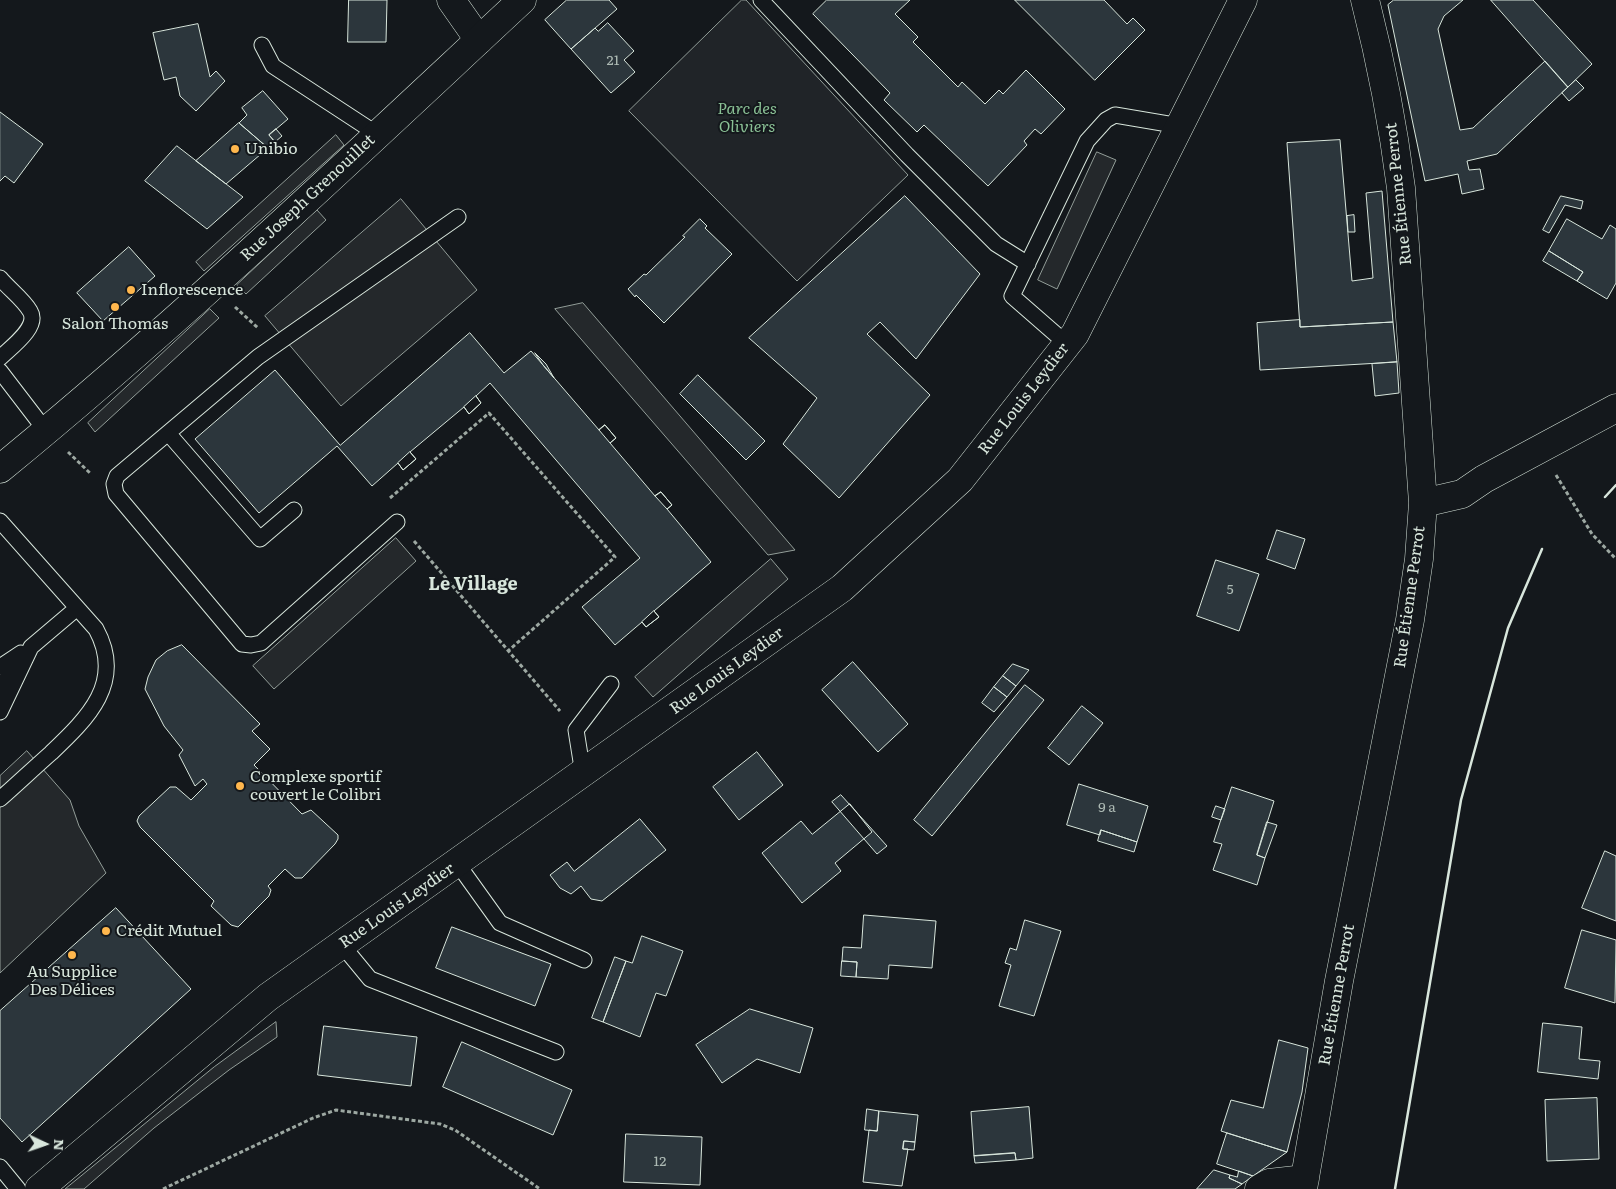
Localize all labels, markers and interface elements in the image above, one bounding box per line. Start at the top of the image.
house number: 21 [607,53,619,69]
park label: Parc des Oliviers [717,99,777,137]
street label: Rue Étienne Perrot [1382,122,1416,266]
street label: Rue Joseph Grenouillet [237,131,379,265]
place label: Unibio [245,139,298,159]
marker: Unibio [229,143,241,155]
place label: Inflorescence [141,280,243,300]
marker: Inflorescence [125,284,137,296]
marker: Salon Thomas [109,301,121,313]
place label: Salon Thomas [62,314,168,334]
street label: Rue Louis Leydier [975,340,1073,458]
street label: Rue Étienne Perrot [1391,525,1429,669]
district label: Le Village [428,574,518,596]
house number: 5 [1226,582,1234,598]
street label: Rue Louis Leydier [666,623,788,719]
place label: Complexe sportif couvert le Colibri [250,767,381,805]
marker: Complexe sportif couvert le Colibri [234,780,246,792]
house number: 9 a [1098,800,1116,816]
street label: Rue Louis Leydier [336,859,458,953]
place label: Crédit Mutuel [116,921,222,941]
street label: Rue Étienne Perrot [1315,923,1359,1067]
marker: Crédit Mutuel [100,925,112,937]
marker: Au Supplice Des Délices [66,949,78,961]
place label: Au Supplice Des Délices [27,962,117,1000]
north arrow [20,1119,70,1169]
text: N [50,1138,70,1151]
house number: 12 [654,1154,666,1170]

